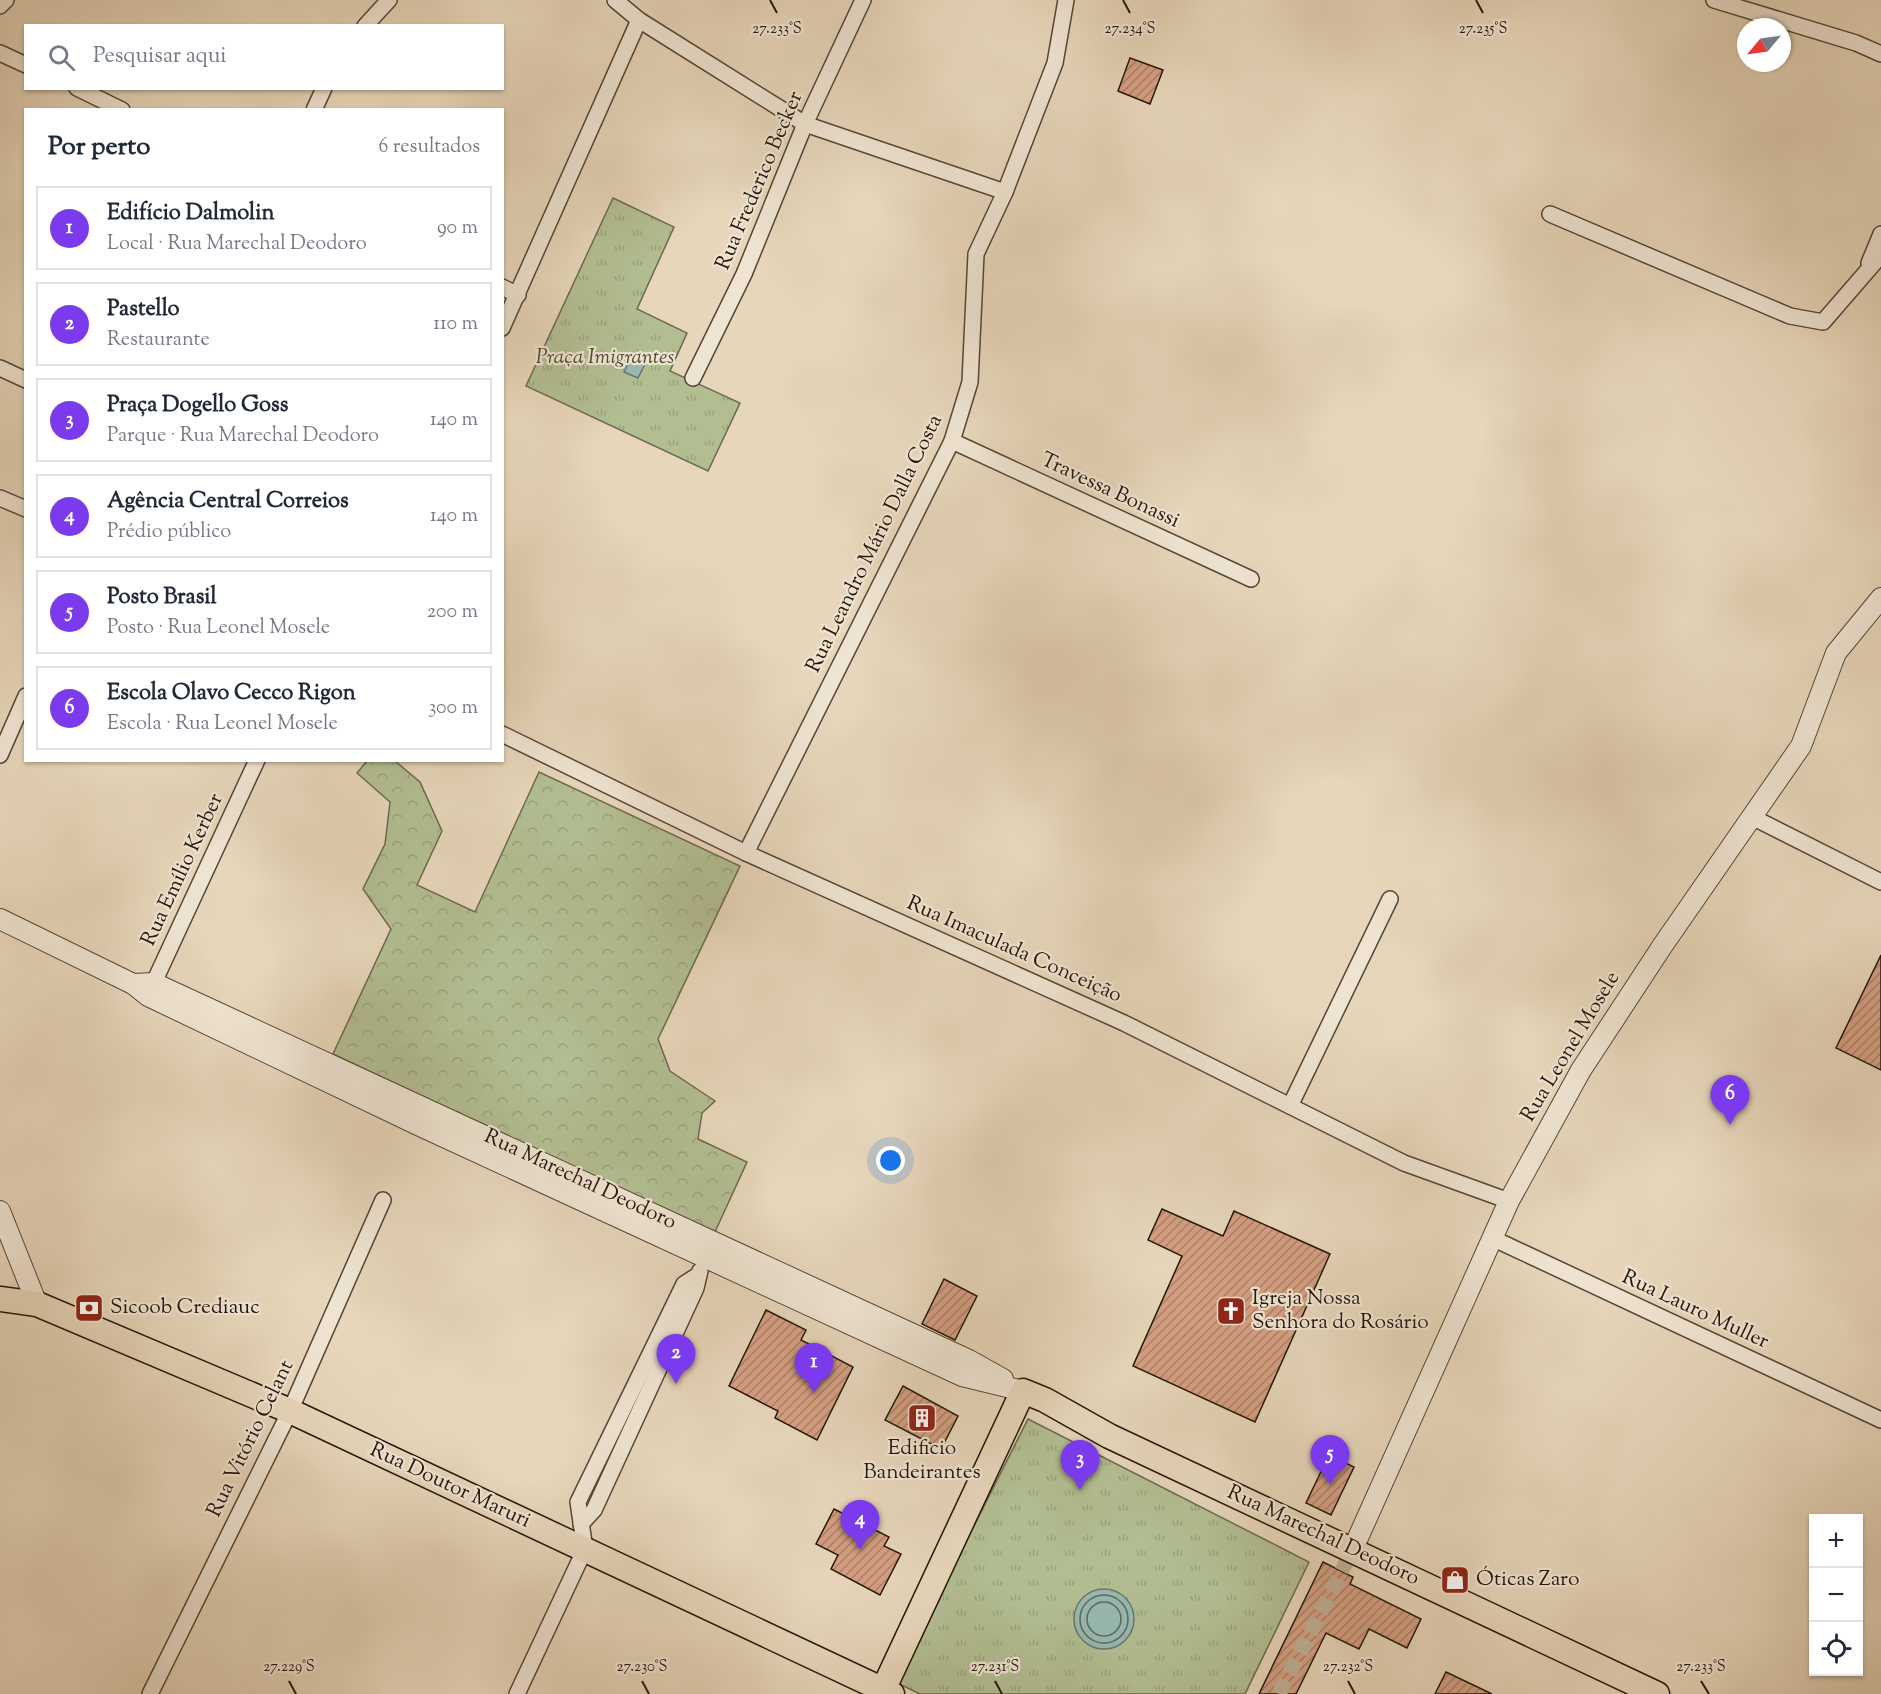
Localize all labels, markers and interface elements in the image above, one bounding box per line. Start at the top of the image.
north arrow [1737,18,1791,72]
text: 27.233°S [752,19,802,40]
text: 27.234°S [1105,19,1156,40]
text: 27.235°S [1459,19,1507,40]
search box [24,24,504,90]
icon: search [45,41,78,74]
text: Pesquisar aqui [93,41,227,73]
street label: Rua Frederico Becker [709,87,811,275]
text: Por perto [48,129,150,166]
text: 6 resultados [379,133,480,162]
text: Edifício Dalmolin [107,198,275,230]
text: 1 [66,214,73,243]
text: 90 m [437,214,478,243]
text: Local · Rua Marechal Deodoro [107,230,367,259]
text: Pastello [107,294,180,326]
text: 2 [65,310,74,339]
text: 110 m [433,310,478,339]
text: Restaurante [107,326,210,355]
park label: Praça Imigrantes [536,343,674,373]
text: Praça Dogello Goss [107,390,288,422]
text: 3 [65,406,74,435]
text: 140 m [430,406,478,435]
street label: Rua Leandro Mário Dalla Costa [799,409,951,678]
text: Parque · Rua Marechal Deodoro [107,422,379,451]
street label: Travessa Bonassi [1036,446,1184,536]
text: Agência Central Correios [107,486,349,518]
text: 4 [64,502,75,531]
text: 140 m [430,502,478,531]
text: Prédio público [107,518,231,547]
text: Posto Brasil [107,582,217,614]
text: 5 [66,598,73,627]
text: 200 m [427,598,478,627]
text: Posto · Rua Leonel Mosele [107,614,330,643]
text: Escola Olavo Cecco Rigon [107,678,356,710]
text: 6 [65,694,74,723]
text: 300 m [428,694,478,723]
text: Escola · Rua Leonel Mosele [107,710,338,739]
street label: Rua Emílio Kerber [134,789,232,951]
street label: Rua Imaculada Conceição [902,889,1126,1011]
street label: Rua Leonel Mosele [1514,966,1628,1128]
pin: 6 [1710,1076,1750,1125]
street label: Rua Marechal Deodoro [479,1122,681,1238]
your location [876,1146,905,1175]
street label: Rua Lauro Muller [1617,1263,1773,1357]
place label: Igreja Nossa Senhora do Rosário [1252,1284,1429,1338]
bank icon: Sicoob Crediauc [73,1292,105,1324]
place label: Sicoob Crediauc [110,1293,260,1323]
church icon: Igreja Nossa Senhora do Rosário [1215,1295,1247,1327]
pin: 2 [656,1334,696,1384]
pin: 1 [794,1344,834,1393]
street label: Rua Vitório Celant [200,1355,302,1523]
building icon: Edificio Bandeirantes [906,1402,938,1434]
place label: Edificio Bandeirantes [863,1434,981,1488]
street label: Rua Doutor Maruri [365,1436,535,1536]
pin: 5 [1310,1436,1350,1485]
pin: 3 [1060,1440,1100,1490]
street label: Rua Marechal Deodoro [1222,1478,1424,1594]
pin: 4 [840,1500,880,1550]
map controls [1809,1514,1863,1676]
button: + [1809,1514,1863,1568]
shop icon: Óticas Zaro [1439,1564,1471,1596]
place label: Óticas Zaro [1476,1565,1579,1595]
button: − [1809,1568,1863,1622]
button: locate [1809,1622,1863,1676]
text: 27.229°S [263,1657,315,1678]
text: 27.230°S [616,1657,668,1678]
text: 27.231°S [971,1657,1019,1678]
text: 27.232°S [1323,1657,1373,1678]
text: 27.233°S [1676,1657,1726,1678]

